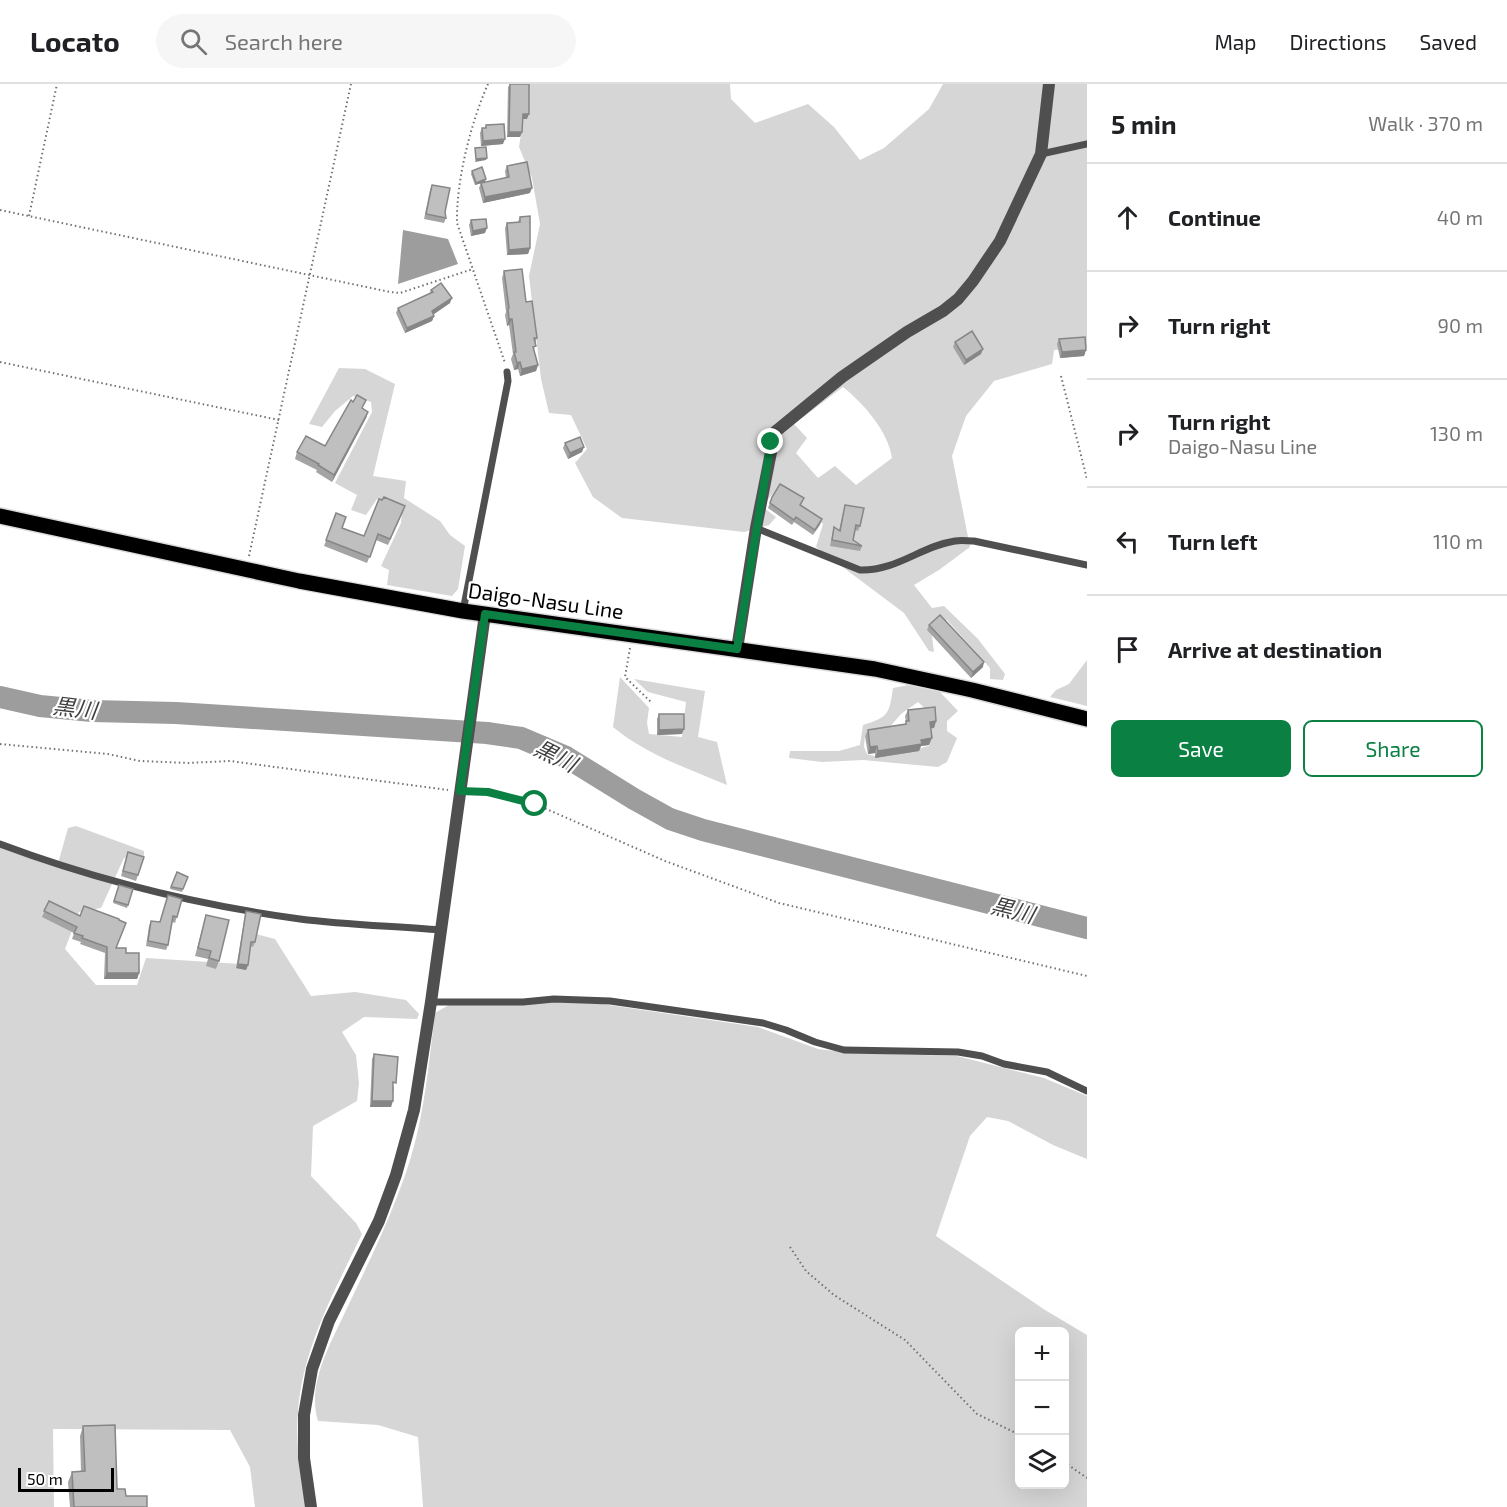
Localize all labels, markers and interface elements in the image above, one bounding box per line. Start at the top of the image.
search box [156,14,576,68]
text: Locato [30,24,120,58]
icon: search [177,25,210,58]
text: Search here [225,28,343,54]
text: Map [1214,29,1257,54]
text: Directions [1290,29,1386,54]
text: Saved [1419,29,1477,54]
text: 5 min [1111,108,1177,139]
text: Walk · 370 m [1368,111,1483,135]
icon: ahead [1111,201,1144,234]
text: Continue [1168,204,1261,230]
text: 40 m [1437,205,1483,229]
icon: right [1111,309,1144,342]
text: Turn right [1168,312,1270,338]
text: 90 m [1438,313,1483,337]
text: Turn right [1168,408,1270,434]
icon: right [1111,417,1144,450]
text: 130 m [1430,421,1483,445]
route end [757,428,783,454]
text: Daigo-Nasu Line [1168,434,1317,458]
icon: left [1111,525,1144,558]
text: Turn left [1168,528,1257,554]
text: 110 m [1433,529,1483,553]
street label: Daigo-Nasu Line [467,577,625,623]
icon: arrive [1111,633,1144,666]
text: Arrive at destination [1168,636,1382,662]
water label: 黒川 [52,691,100,723]
button: Save [1111,720,1291,777]
button: Share [1303,720,1483,777]
water label: 黒川 [531,734,583,777]
route start [521,790,547,816]
water label: 黒川 [989,891,1039,927]
map controls [1015,1327,1069,1489]
button: + [1015,1327,1069,1381]
button: − [1015,1381,1069,1435]
button: layers [1015,1435,1069,1489]
scale bar [18,1465,114,1492]
text: 50 m [27,1469,63,1488]

